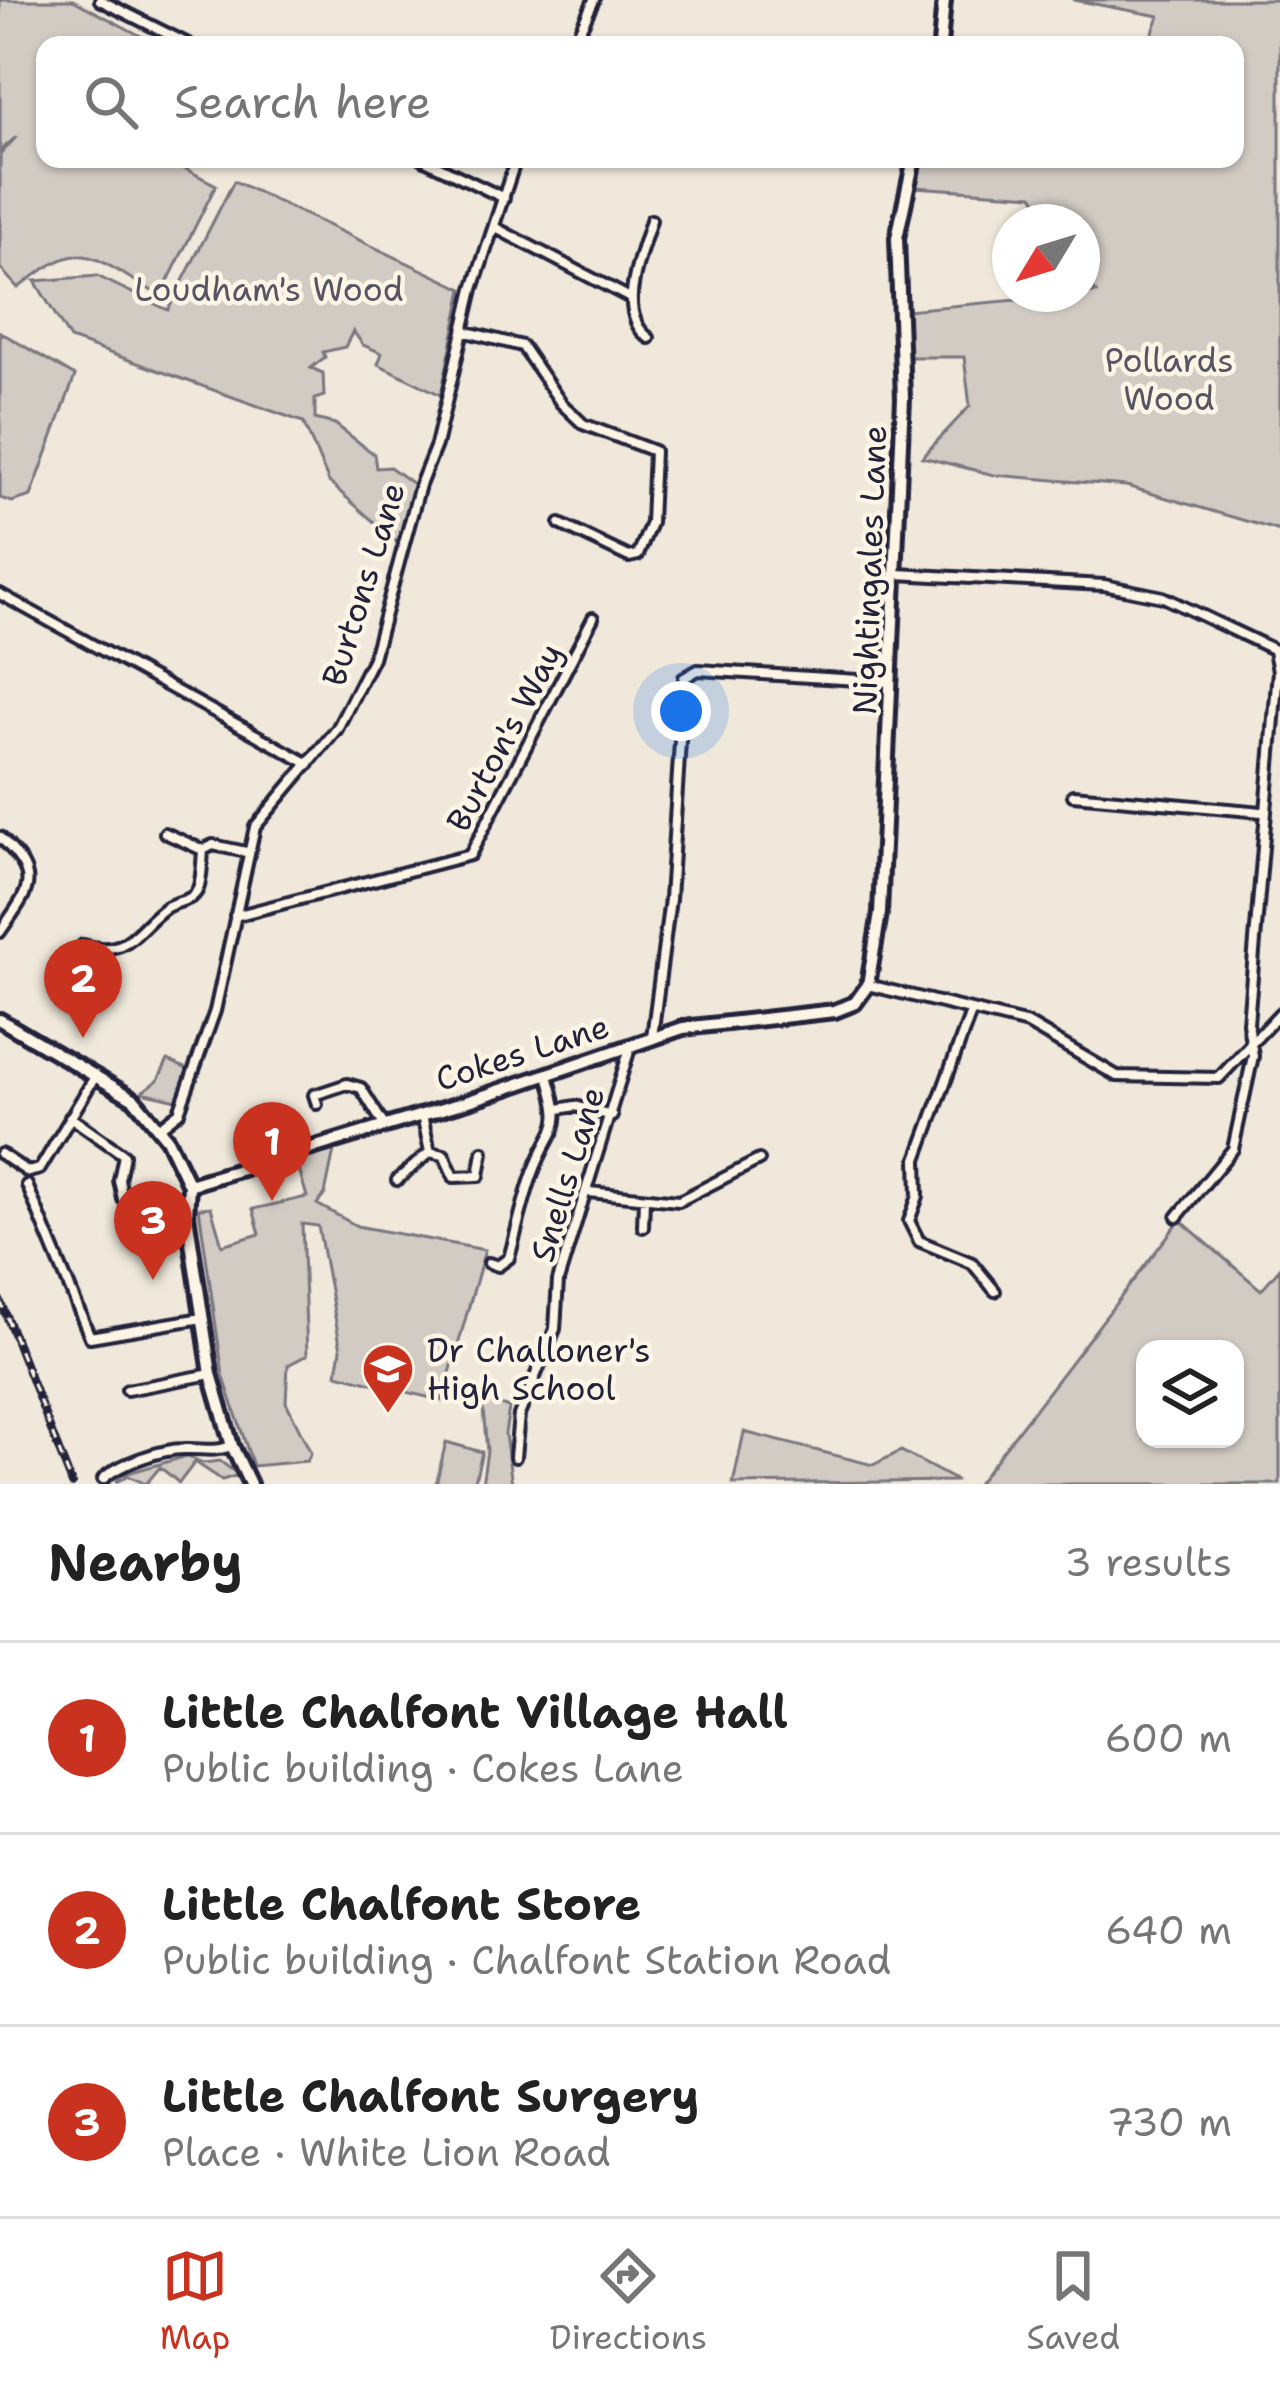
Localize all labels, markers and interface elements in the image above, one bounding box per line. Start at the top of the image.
search box [36,36,1244,168]
icon: search [78,69,144,135]
text: Search here [174,72,431,132]
north arrow [992,204,1100,312]
park label: Loudham's Wood [134,267,404,312]
park label: Pollards Wood [1105,338,1233,421]
street label: Nightingales Lane [842,424,897,716]
street label: Burtons Lane [311,477,416,691]
street label: Burton's Way [436,635,573,840]
your location [651,681,711,741]
pin: 2 [44,939,122,1038]
street label: Cokes Lane [430,1003,615,1102]
street label: Snells Lane [520,1081,615,1267]
pin: 1 [233,1102,311,1201]
pin: 3 [114,1181,192,1280]
place label: Dr Challoner's High School [427,1328,651,1411]
map controls [1136,1340,1244,1448]
button: layers [1136,1340,1244,1448]
school or university icon: Dr Challoner's High School [360,1341,416,1415]
text: Nearby [48,1528,243,1596]
text: 3 results [1065,1536,1232,1588]
text: Little Chalfont Village Hall [162,1682,788,1742]
text: 1 [78,1712,96,1764]
text: 600 m [1104,1712,1232,1764]
text: Public building · Cokes Lane [162,1742,684,1794]
text: Little Chalfont Store [162,1874,641,1934]
text: 2 [73,1904,101,1956]
text: 640 m [1105,1904,1232,1956]
text: Public building · Chalfont Station Road [162,1934,891,1986]
text: Little Chalfont Surgery [162,2066,699,2126]
text: 3 [73,2096,101,2148]
text: 730 m [1107,2096,1232,2148]
text: Place · White Lion Road [162,2126,611,2178]
tab: Map [160,2243,230,2360]
tab: Directions [550,2243,707,2360]
tab: Saved [1027,2243,1120,2360]

